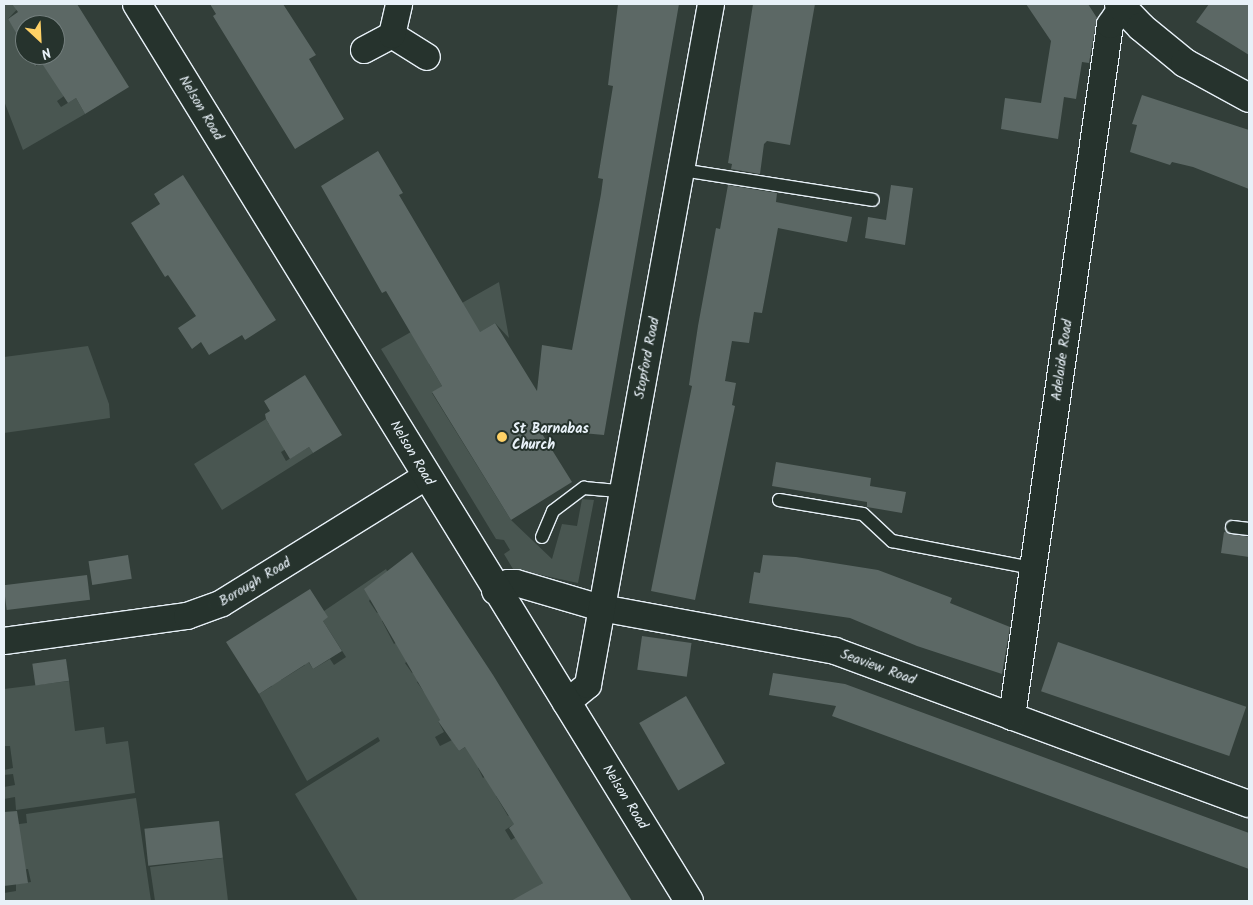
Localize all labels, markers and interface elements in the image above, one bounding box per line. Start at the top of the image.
north arrow [15,15,65,65]
text: N [37,41,55,65]
street label: Nelson Road [175,73,227,143]
street label: Stopford Road [631,316,663,400]
street label: Adelaide Road [1048,318,1076,402]
street label: Nelson Road [386,418,438,488]
place label: St Barnabas Church [512,421,589,454]
marker: St Barnabas Church [496,431,508,443]
street label: Borough Road [216,554,294,610]
street label: Seaview Road [838,646,918,688]
street label: Nelson Road [599,762,651,832]

